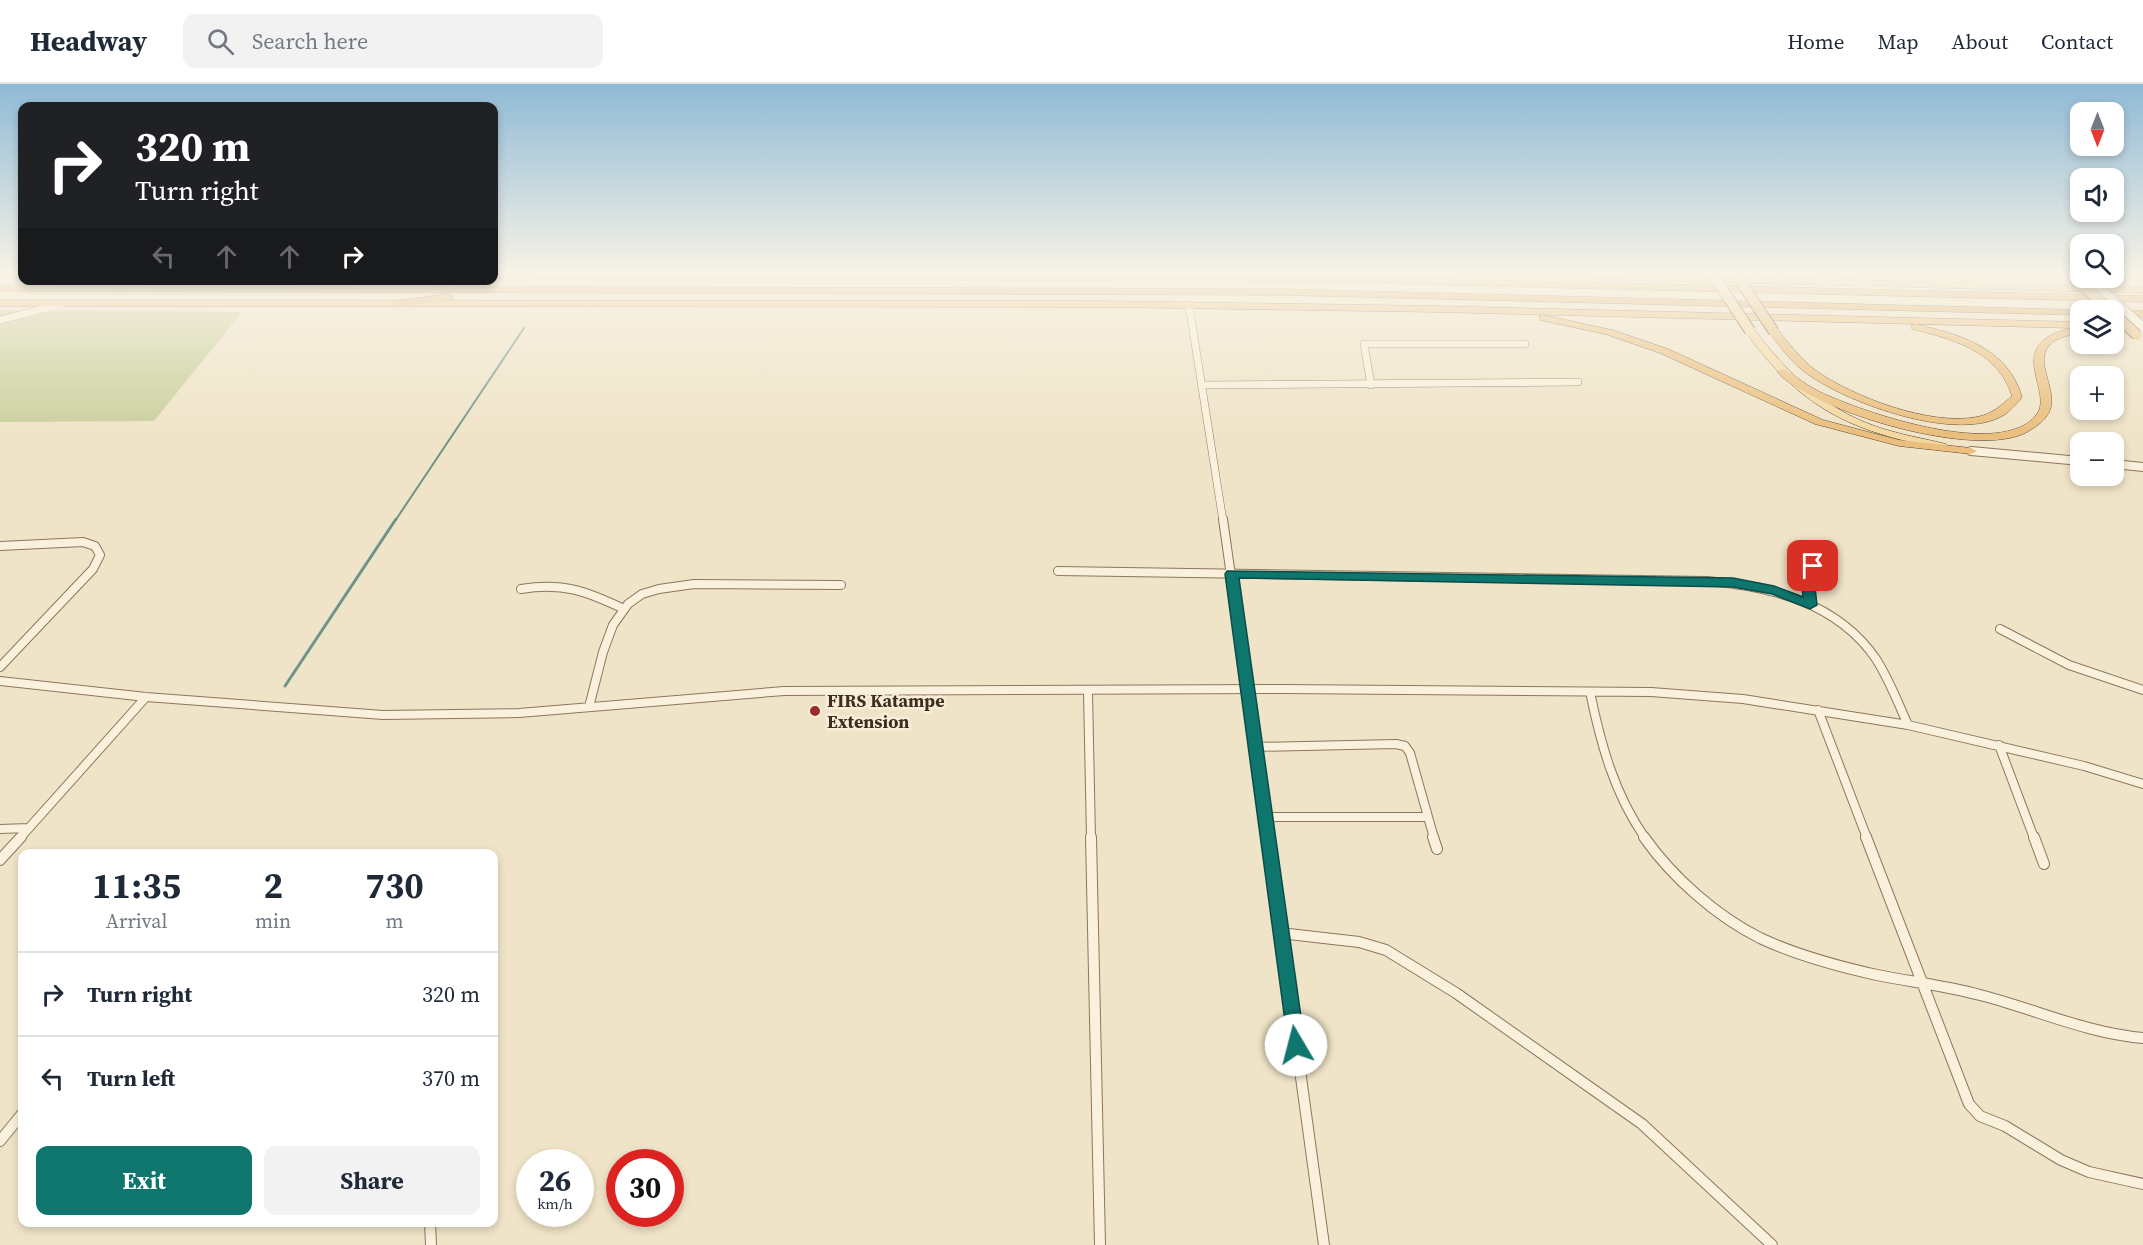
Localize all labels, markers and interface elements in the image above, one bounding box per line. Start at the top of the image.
search box [183,14,603,68]
text: Headway [30,22,147,60]
icon: search [204,25,237,58]
text: Search here [252,26,368,56]
text: Home [1787,27,1845,56]
text: Map [1878,27,1919,56]
text: About [1952,27,2008,56]
text: Contact [2041,27,2113,56]
north arrow [2070,102,2124,156]
map controls [2070,102,2124,486]
text: 320 m [135,117,250,175]
icon: right [36,126,114,204]
button: sound [2070,168,2124,222]
text: Turn right [135,172,259,209]
button: search [2070,234,2124,288]
icon: left [147,240,180,273]
icon: ahead [210,240,243,273]
icon: ahead [273,240,306,273]
icon: right [336,240,369,273]
button: layers [2070,300,2124,354]
button: + [2070,366,2124,420]
button: − [2070,432,2124,486]
pin [1787,540,1838,591]
icon: arrive [1796,549,1829,582]
place label: FIRS Katampe Extension [827,688,945,734]
marker: FIRS Katampe Extension [808,704,822,718]
text: 11:35 [92,861,181,910]
text: 2 [263,861,283,910]
text: 730 [365,861,424,910]
text: Arrival [106,907,167,935]
text: min [255,907,291,935]
text: m [386,907,404,935]
icon: right [36,978,69,1011]
text: Turn right [87,979,192,1009]
text: 320 m [422,979,480,1009]
position arrow [1264,1013,1328,1077]
icon: left [36,1062,69,1095]
text: Turn left [87,1063,175,1093]
text: 370 m [422,1063,480,1093]
button: Exit [36,1146,252,1215]
button: Share [264,1146,480,1215]
speed limit sign: 30 [606,1149,684,1227]
text: 26 [539,1160,571,1201]
text: km/h [537,1193,573,1214]

